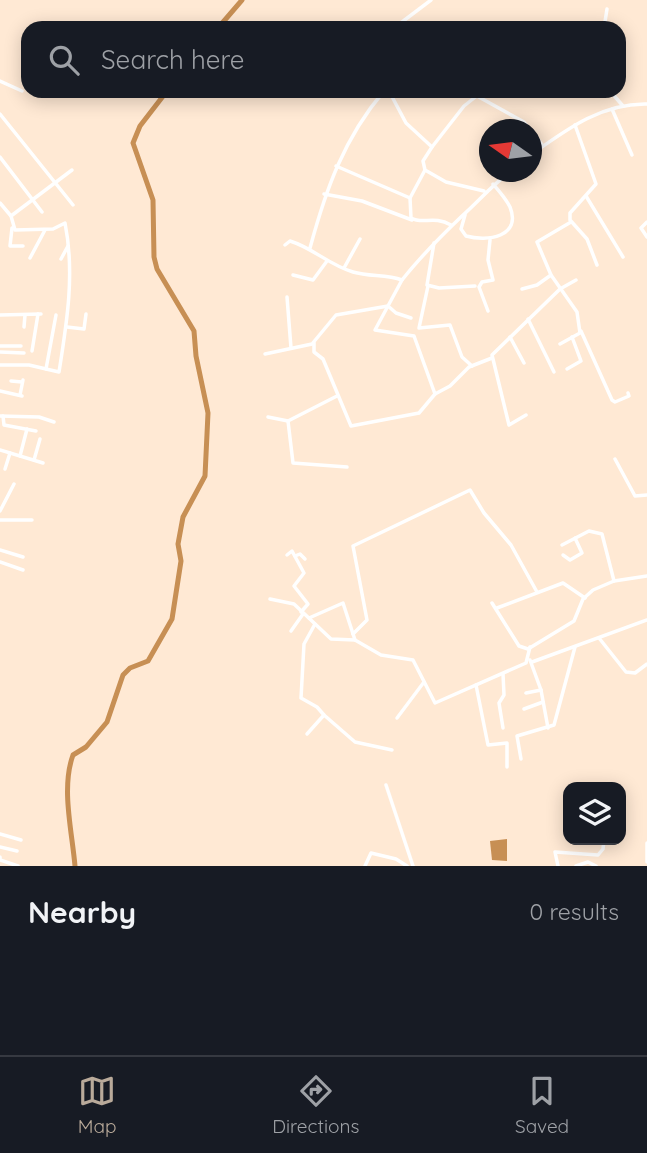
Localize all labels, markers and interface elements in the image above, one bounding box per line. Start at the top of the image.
search box [21,21,626,98]
icon: search [45,41,83,79]
text: Search here [101,43,245,76]
north arrow [479,119,542,182]
map controls [563,782,626,845]
button: layers [563,782,626,845]
text: Nearby [28,893,136,931]
text: 0 results [530,897,619,926]
tab: Map [78,1072,117,1138]
tab: Directions [272,1072,359,1138]
tab: Saved [515,1072,569,1138]

